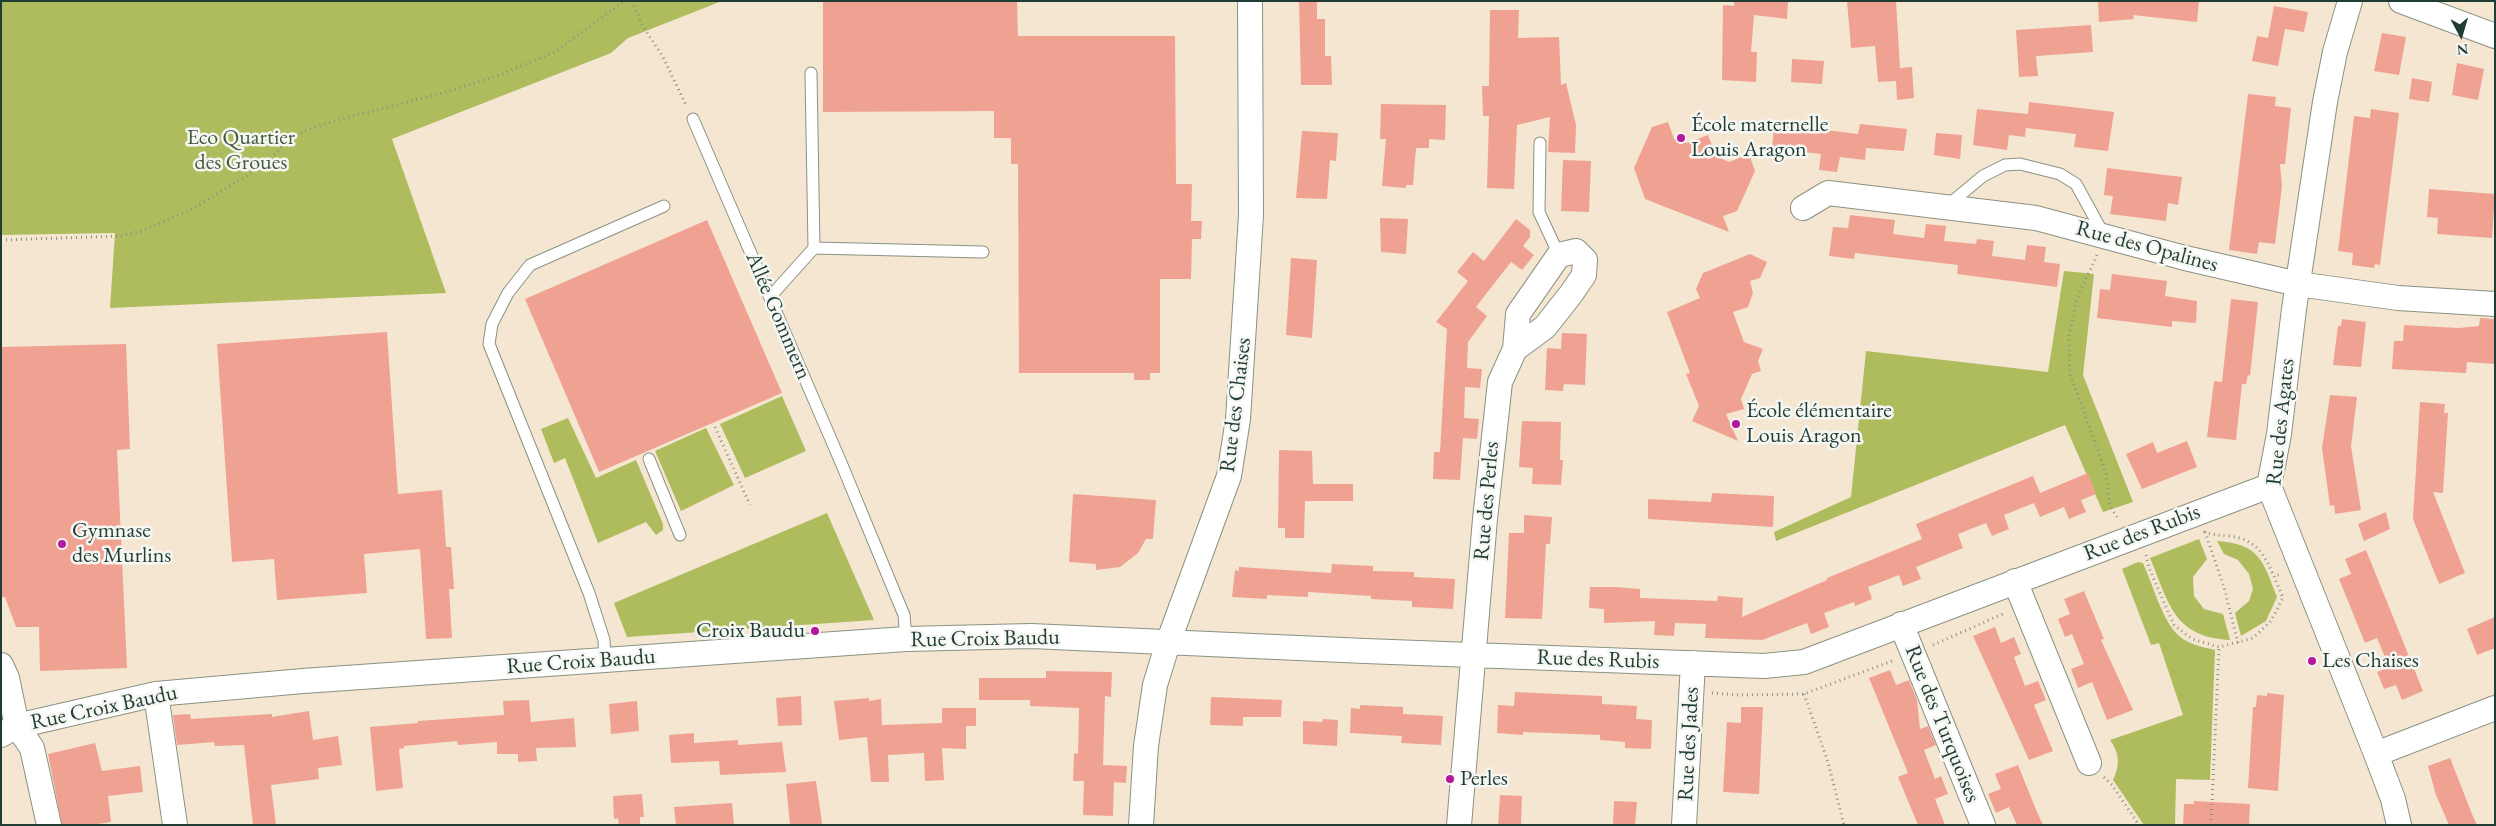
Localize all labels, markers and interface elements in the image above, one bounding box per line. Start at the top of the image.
north arrow [2436,10,2486,60]
text: N [2456,40,2469,59]
place label: École maternelle Louis Aragon [1691,112,1828,164]
park label: Eco Quartier des Groues [187,125,295,176]
marker: École maternelle Louis Aragon [1675,132,1687,144]
street label: Rue des Opalines [2073,215,2221,279]
street label: Allée Gommern [739,248,817,384]
street label: Rue des Chaises [1215,336,1257,474]
street label: Rue des Agates [2261,357,2301,487]
place label: École élémentaire Louis Aragon [1746,398,1892,450]
marker: École élémentaire Louis Aragon [1730,418,1742,430]
street label: Rue des Perles [1469,440,1505,562]
street label: Rue des Rubis [2080,499,2204,567]
place label: Gymnase des Murlins [72,518,171,570]
marker: Gymnase des Murlins [56,538,68,550]
place label: Croix Baudu [696,618,805,644]
street label: Rue Croix Baudu [910,624,1060,654]
marker: Croix Baudu [809,625,821,637]
street label: Rue des Turquoises [1898,641,1986,807]
street label: Rue Croix Baudu [506,644,656,680]
street label: Rue des Rubis [1536,645,1660,675]
place label: Les Chaises [2322,648,2419,674]
marker: Les Chaises [2306,655,2318,667]
street label: Rue Croix Baudu [28,680,180,736]
street label: Rue des Jades [1673,686,1705,802]
place label: Perles [1460,766,1508,792]
marker: Perles [1444,773,1456,785]

